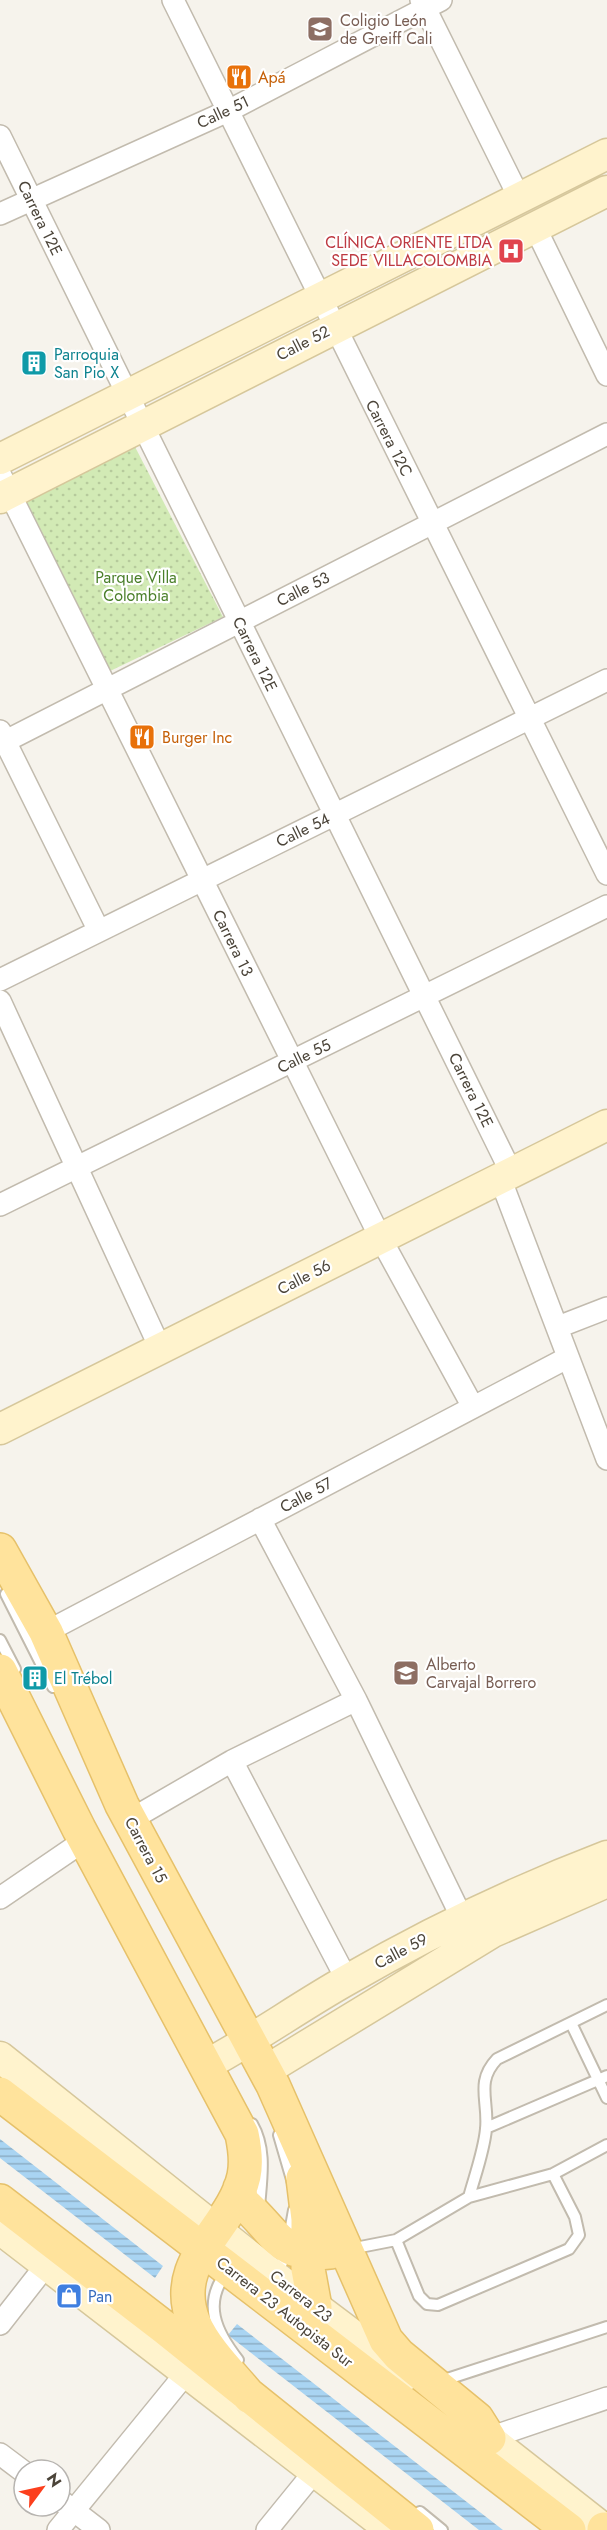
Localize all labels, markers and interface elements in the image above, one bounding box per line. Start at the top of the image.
place label: Coligio León de Greiff Cali [340,9,433,50]
school or university icon: Coligio León de Greiff Cali [305,14,335,44]
restaurant icon: Apá [224,62,254,92]
place label: Apá [258,66,285,89]
street label: Calle 51 [193,90,253,134]
street label: Carrera 12E [12,177,68,259]
place label: CLÍNICA ORIENTE LTDA SEDE VILLACOLOMBIA [325,231,492,272]
hospital icon: CLÍNICA ORIENTE LTDA SEDE VILLACOLOMBIA [496,236,526,266]
street label: Calle 52 [272,320,334,366]
place label: Parroquia San Pio X [54,343,119,384]
building icon: Parroquia San Pio X [19,348,49,378]
street label: Carrera 12C [360,396,418,480]
park label: Parque Villa Colombia [95,566,177,607]
street label: Calle 53 [272,566,334,612]
street label: Carrera 12E [227,613,283,695]
restaurant icon: Burger Inc [127,722,157,752]
place label: Burger Inc [162,726,232,749]
street label: Calle 54 [272,807,334,853]
street label: Carrera 13 [207,906,259,980]
street label: Calle 55 [273,1033,335,1079]
street label: Carrera 12E [443,1049,499,1131]
street label: Calle 56 [273,1254,335,1300]
street label: Calle 57 [276,1471,337,1518]
place label: Alberto Carvajal Borrero [426,1653,536,1694]
school or university icon: Alberto Carvajal Borrero [391,1658,421,1688]
building icon: El Trébol [20,1663,50,1693]
place label: El Trébol [54,1667,112,1690]
street label: Carrera 15 [119,1813,173,1887]
street label: Calle 59 [370,1927,432,1975]
street label: Carrera 23 Autopista Sur [212,2251,359,2373]
street label: Carrera 23 [265,2264,337,2328]
shop icon: Pan [54,2281,84,2311]
place label: Pan [88,2285,112,2308]
north arrow [12,2458,72,2518]
text: N [41,2469,67,2492]

